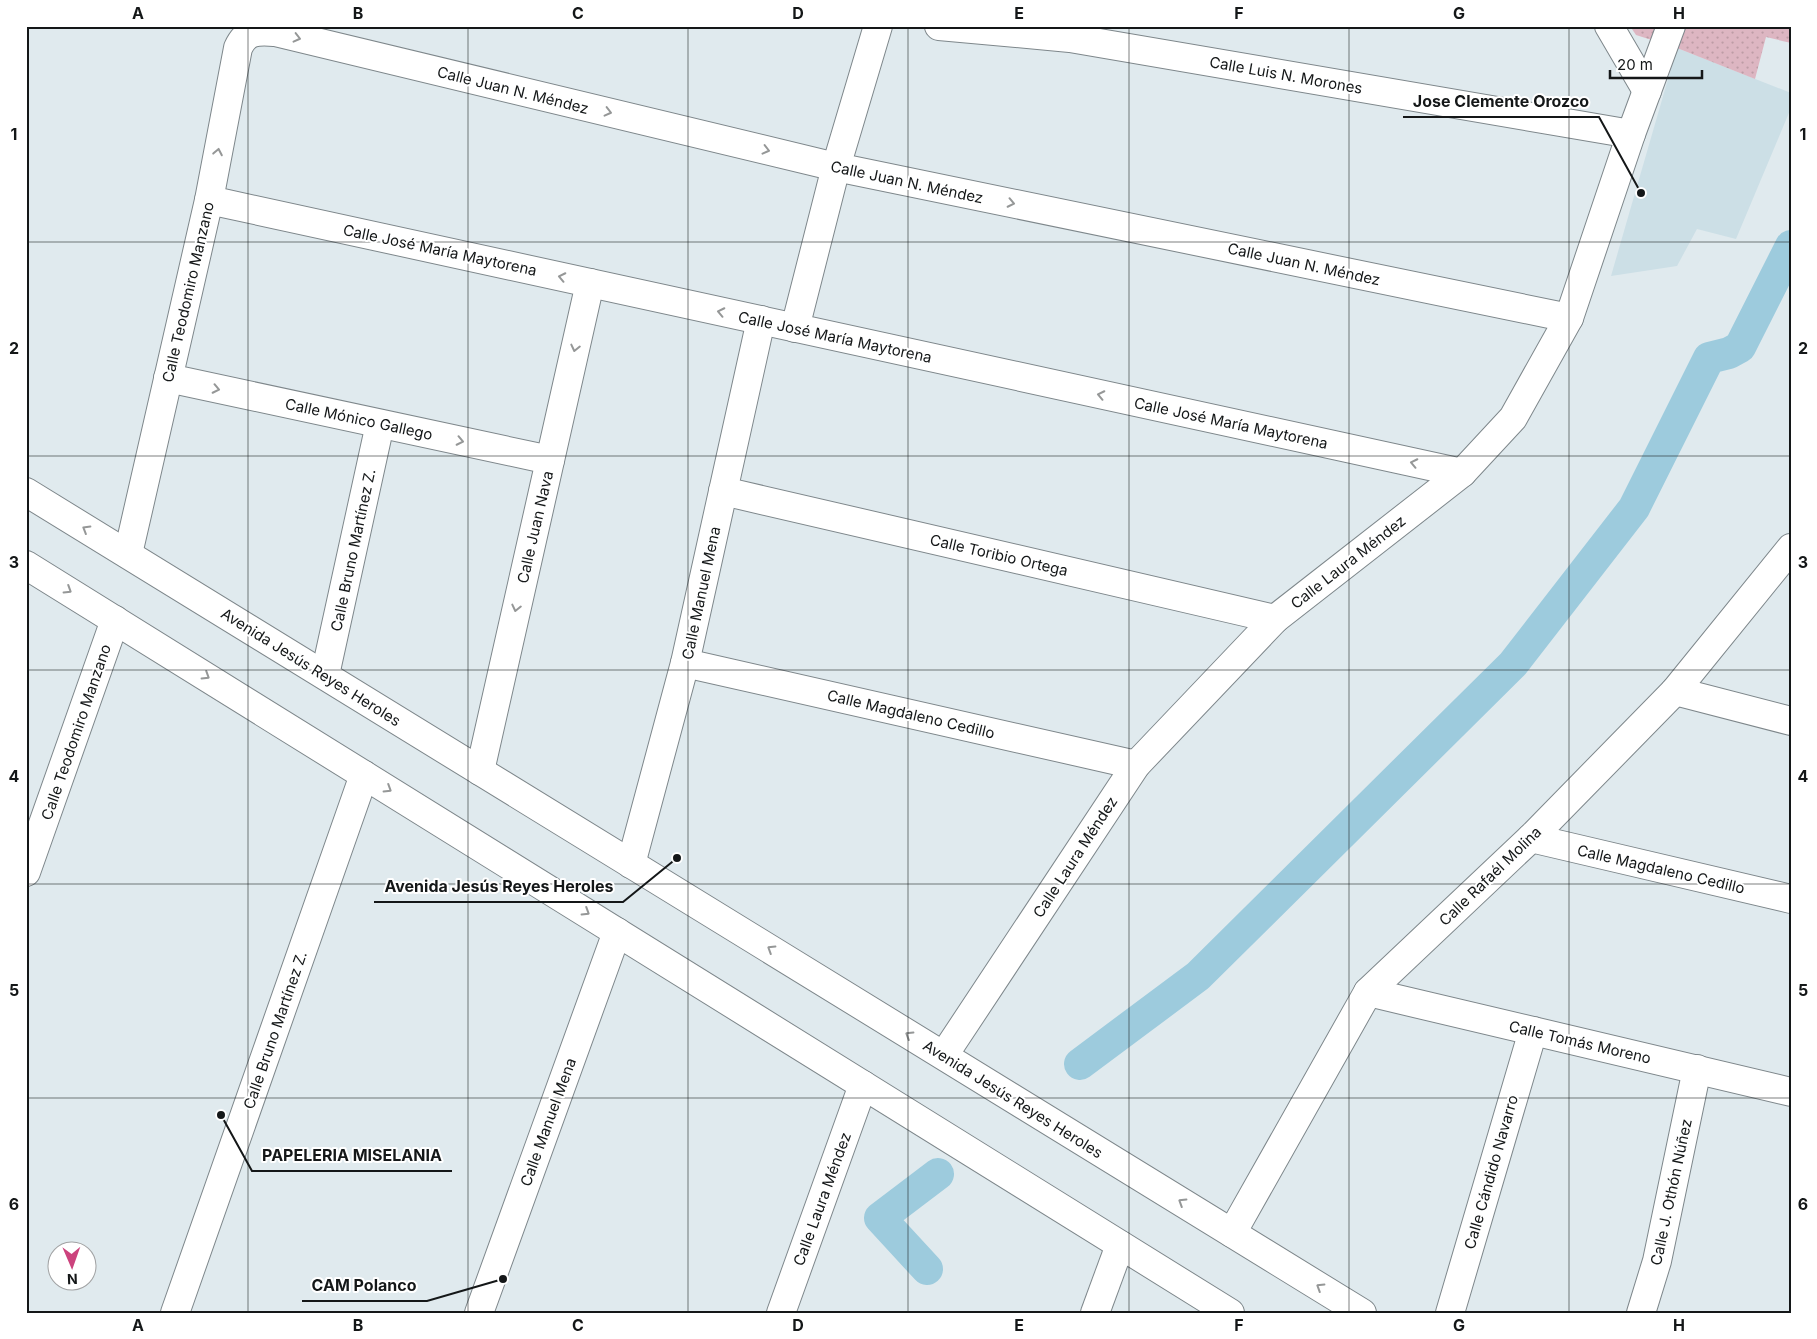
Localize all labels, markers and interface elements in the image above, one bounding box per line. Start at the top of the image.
text: A [132,3,144,23]
text: B [353,3,363,23]
text: C [572,3,584,23]
text: D [792,3,804,23]
text: E [1014,3,1024,23]
text: F [1234,3,1244,23]
text: G [1453,3,1465,23]
text: H [1673,3,1685,23]
one-way arrow [293,32,302,43]
scale bar [1610,48,1702,80]
street label: Calle Luis N. Morones [1208,52,1364,98]
text: 20 m [1617,55,1653,74]
street label: Calle Juan N. Méndez [435,62,591,118]
callout: Jose Clemente Orozco [1403,86,1599,117]
text: Jose Clemente Orozco [1413,91,1589,111]
one-way arrow [604,106,613,117]
text: 1 [11,124,17,144]
text: 1 [1800,124,1806,144]
one-way arrow [762,144,771,155]
one-way arrow [212,148,223,157]
street label: Calle Juan N. Méndez [829,157,985,207]
one-way arrow [1006,197,1015,208]
street label: Calle Teodomiro Manzano [158,200,218,384]
street label: Calle José María Maytorena [341,220,539,280]
street label: Calle Juan N. Méndez [1226,239,1382,289]
one-way arrow [557,272,566,283]
one-way arrow [716,307,725,317]
street label: Calle José María Maytorena [736,307,934,367]
text: 2 [9,338,19,358]
text: 2 [1798,338,1808,358]
one-way arrow [570,343,581,352]
one-way arrow [211,383,220,393]
one-way arrow [1097,390,1106,401]
street label: Calle José María Maytorena [1132,393,1330,453]
street label: Calle Mónico Gallego [284,394,434,444]
one-way arrow [456,435,465,446]
one-way arrow [1410,458,1419,469]
street label: Calle Bruno Martínez Z. [326,467,380,633]
street label: Calle Juan Nava [513,469,557,585]
street label: Calle Laura Méndez [1287,511,1409,613]
one-way arrow [82,525,91,535]
street label: Calle Manuel Mena [678,525,724,661]
street label: Calle Toribio Ortega [928,530,1070,580]
text: 3 [9,552,19,572]
text: 3 [1798,552,1808,572]
one-way arrow [62,584,71,594]
street label: Avenida Jesús Reyes Heroles [218,604,404,730]
one-way arrow [511,604,522,613]
street label: Calle Teodomiro Manzano [37,642,115,822]
one-way arrow [200,670,209,679]
street label: Calle Magdaleno Cedillo [825,685,997,743]
text: 4 [9,766,20,786]
text: 4 [1798,766,1809,786]
one-way arrow [383,783,392,793]
street label: Calle Laura Méndez [1029,793,1121,921]
street label: Calle Rafaél Molina [1435,822,1545,930]
street label: Calle Magdaleno Cedillo [1575,840,1747,898]
callout: Avenida Jesús Reyes Heroles [374,871,623,902]
text: Avenida Jesús Reyes Heroles [384,876,614,896]
one-way arrow [580,906,589,916]
one-way arrow [767,946,776,956]
street label: Calle Bruno Martínez Z. [239,948,311,1112]
text: 5 [9,980,19,1000]
text: 5 [1798,980,1808,1000]
street label: Calle Tomás Moreno [1507,1016,1653,1068]
one-way arrow [905,1031,914,1041]
street label: Avenida Jesús Reyes Heroles [920,1036,1106,1162]
street label: Calle Manuel Mena [516,1055,580,1189]
street label: Calle Cándido Navarro [1460,1093,1522,1251]
street label: Calle J. Othón Núñez [1646,1117,1696,1267]
street label: Calle Laura Méndez [789,1130,855,1268]
callout: PAPELERIA MISELANIA [252,1140,452,1171]
text: PAPELERIA MISELANIA [262,1145,442,1165]
text: 6 [9,1194,19,1214]
text: 6 [1798,1194,1808,1214]
one-way arrow [1178,1199,1187,1209]
north arrow [48,1242,98,1292]
callout: CAM Polanco [302,1270,427,1301]
text: N [67,1271,78,1288]
text: CAM Polanco [312,1275,417,1295]
one-way arrow [1316,1284,1325,1294]
text: A [132,1315,144,1335]
text: B [353,1315,363,1335]
text: C [572,1315,584,1335]
text: D [792,1315,804,1335]
text: E [1014,1315,1024,1335]
text: F [1234,1315,1244,1335]
text: G [1453,1315,1465,1335]
text: H [1673,1315,1685,1335]

